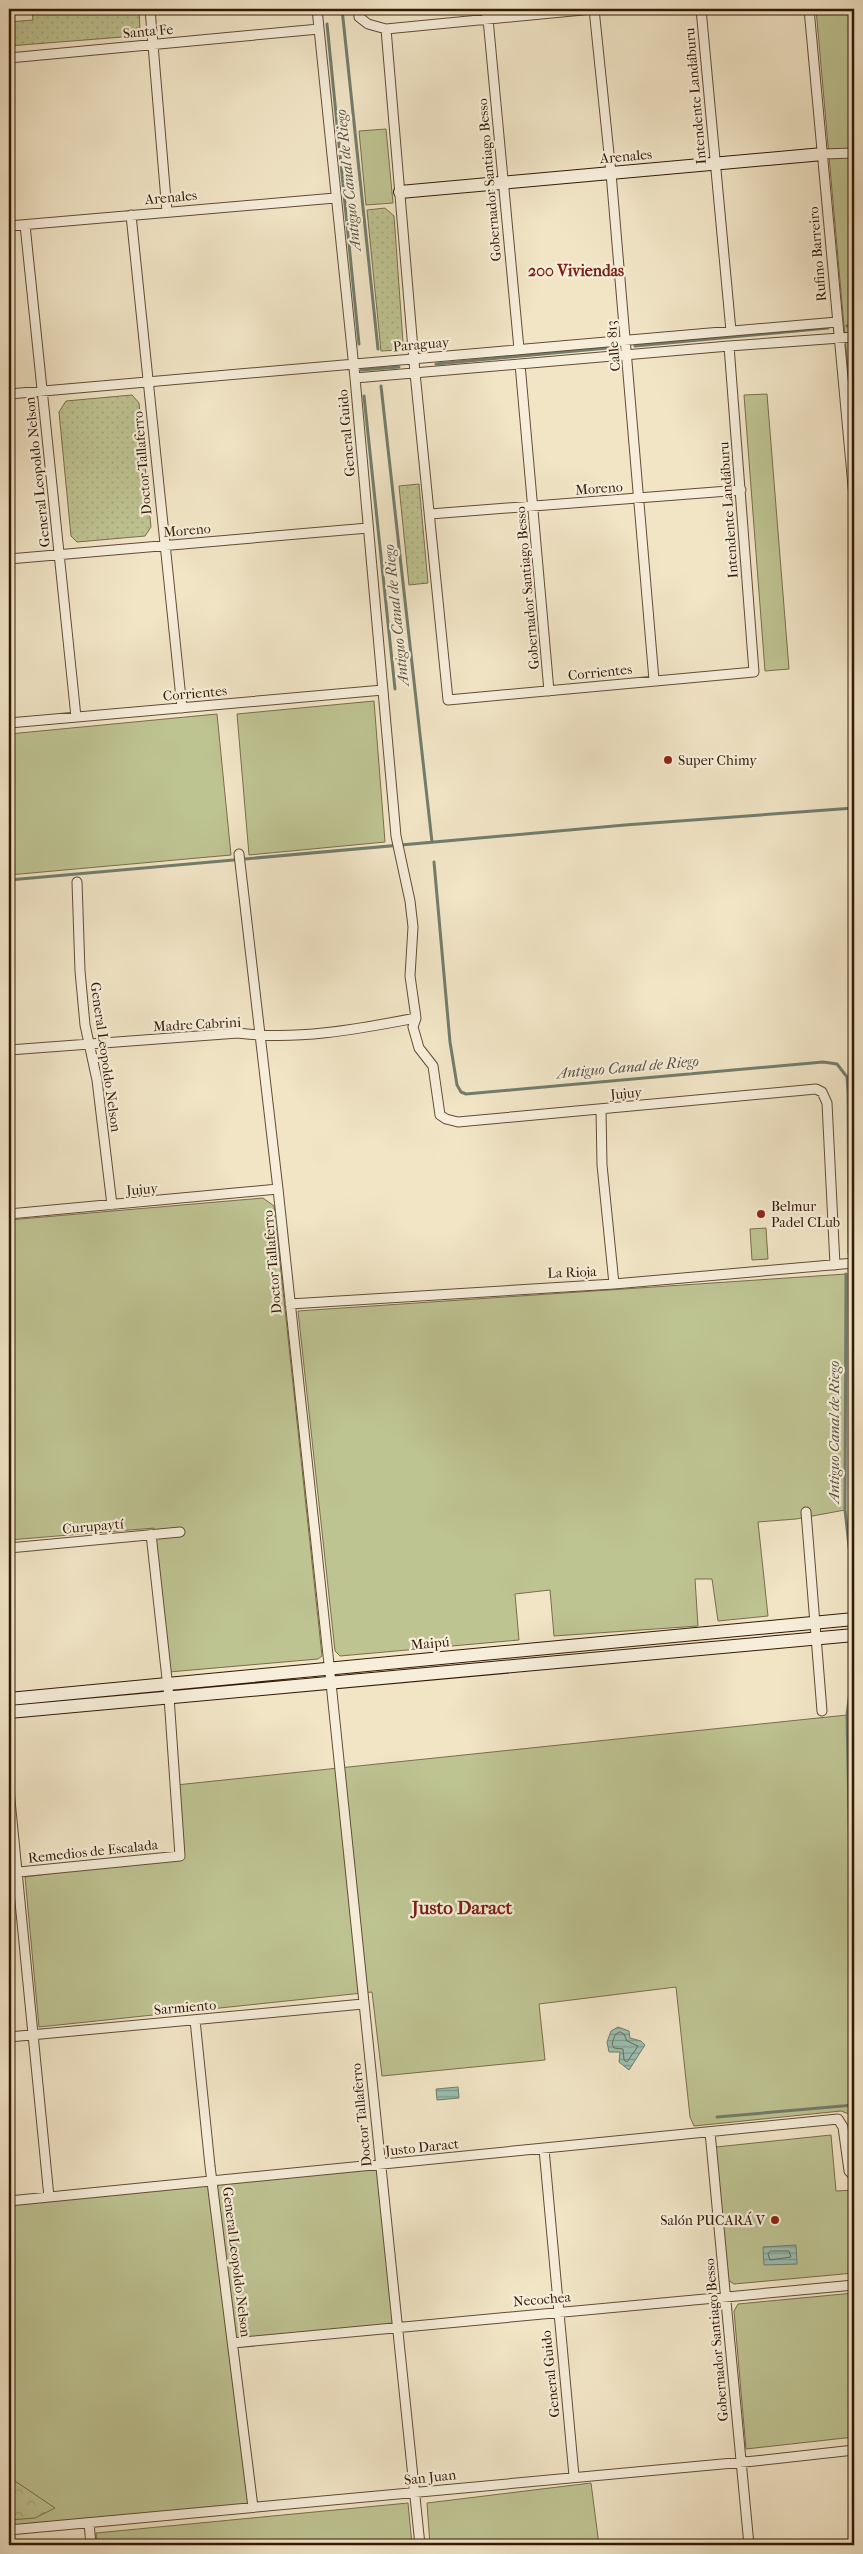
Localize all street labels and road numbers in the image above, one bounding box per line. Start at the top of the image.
street label: Santa Fe [122,21,174,42]
street label: Intendente Landáburu [681,27,710,165]
street label: Gobernador Santiago Besso [474,98,505,262]
street label: Arenales [598,146,653,167]
street label: Arenales [143,187,198,208]
street label: Rufino Barreiro [805,206,830,302]
street label: Calle 813 [603,320,624,372]
street label: Paraguay [392,334,451,355]
street label: General Guido [334,389,359,477]
street label: General Leopoldo Nelson [21,396,54,548]
street label: Doctor Tallaferro [129,410,156,516]
street label: Intendente Landáburu [715,441,742,579]
street label: Moreno [575,478,623,499]
street label: Gobernador Santiago Besso [512,506,543,670]
street label: Moreno [163,520,211,541]
street label: Corrientes [567,661,633,684]
street label: Corrientes [162,682,228,705]
street label: General Leopoldo Nelson [87,981,124,1133]
street label: Madre Cabrini [153,1014,242,1035]
street label: Jujuy [608,1084,643,1103]
street label: Jujuy [124,1180,159,1199]
street label: Doctor Tallaferro [259,1209,286,1315]
street label: La Rioja [547,1263,597,1282]
street label: Curupaytí [62,1515,125,1538]
street label: Maipú [410,1633,450,1654]
street label: Remedios de Escalada [27,1836,159,1867]
street label: Sarmiento [153,1996,217,2019]
street label: Doctor Tallaferro [348,2062,375,2168]
street label: Justo Daract [383,2135,460,2160]
street label: General Leopoldo Nelson [219,2186,254,2338]
street label: Gobernador Santiago Besso [701,2258,732,2422]
street label: Necochea [512,2288,572,2310]
street label: General Guido [537,2329,564,2418]
street label: San Juan [403,2466,457,2489]

